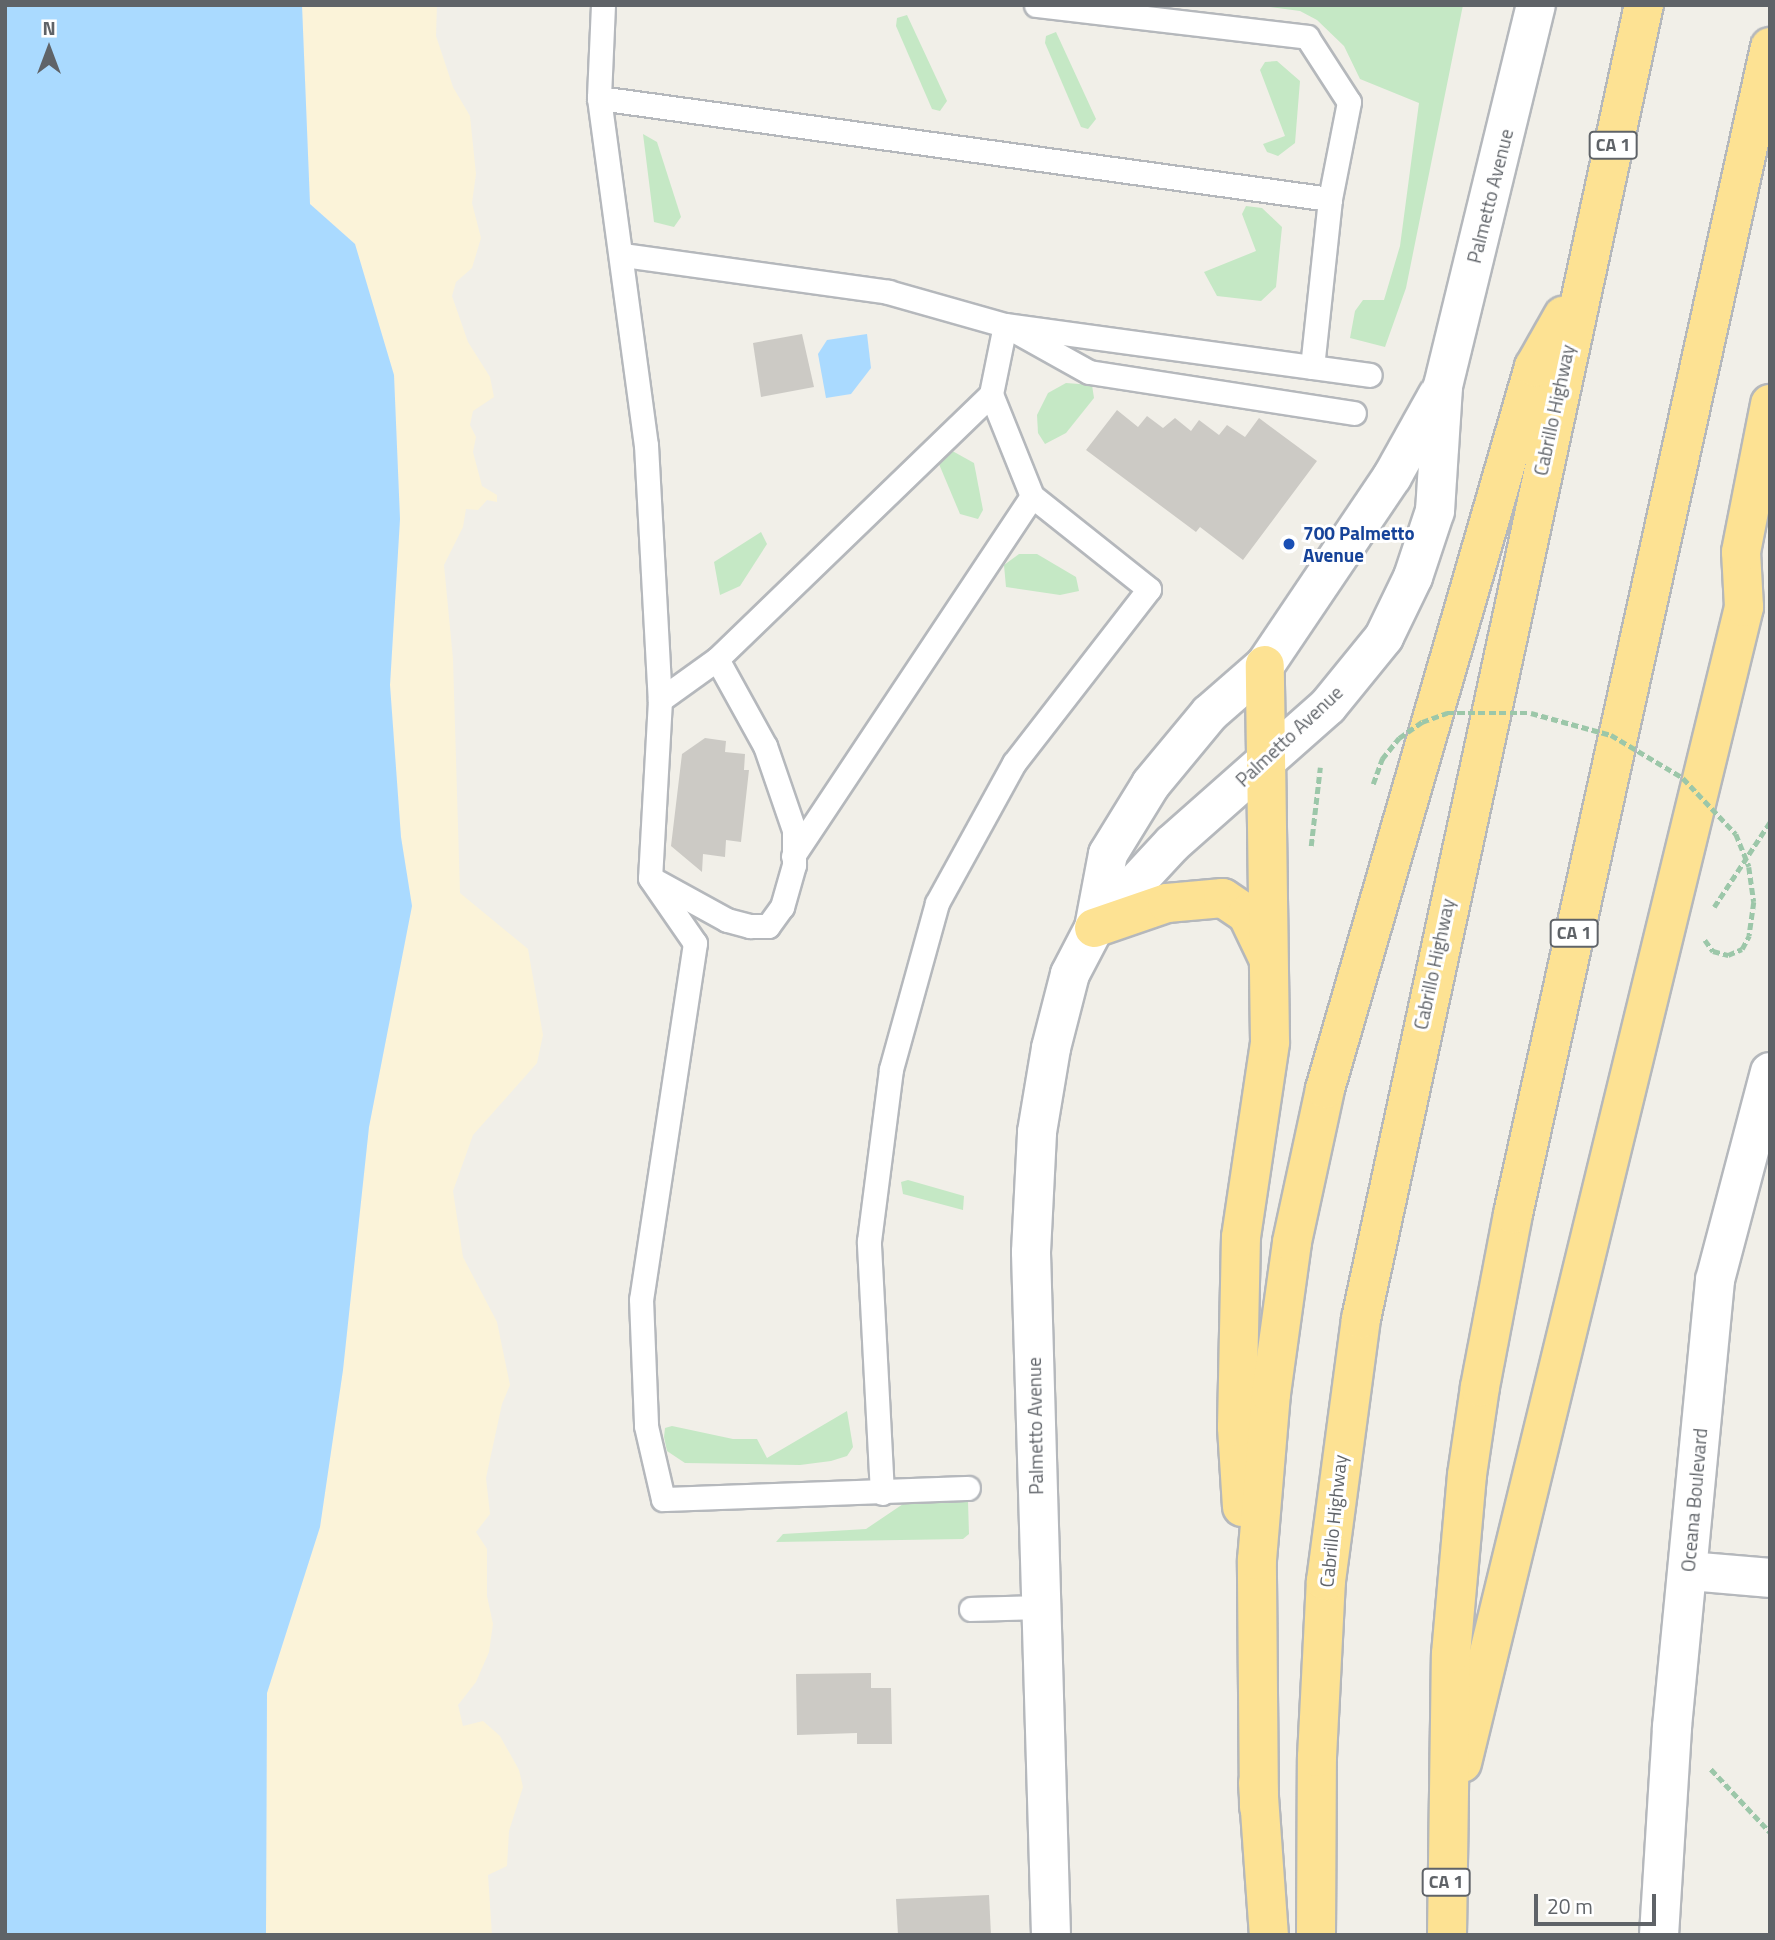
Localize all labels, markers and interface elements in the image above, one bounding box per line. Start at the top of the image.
text: N [42,13,56,42]
north arrow [14,14,84,84]
street label: Palmetto Avenue [1462,127,1518,265]
road number: CA 1 [1588,130,1638,160]
street label: Cabrillo Highway [1529,342,1579,478]
place label: 700 Palmetto Avenue [1303,522,1415,566]
marker: 700 Palmetto Avenue [1281,536,1297,552]
street label: Palmetto Avenue [1231,681,1347,791]
street label: Cabrillo Highway [1409,896,1459,1032]
road number: CA 1 [1550,918,1598,948]
street label: Palmetto Avenue [1022,1357,1048,1495]
street label: Oceana Boulevard [1676,1427,1712,1573]
street label: Cabrillo Highway [1315,1453,1351,1589]
road number: CA 1 [1422,1868,1470,1896]
scale bar [1537,1881,1660,1925]
text: 20 m [1547,1890,1593,1922]

